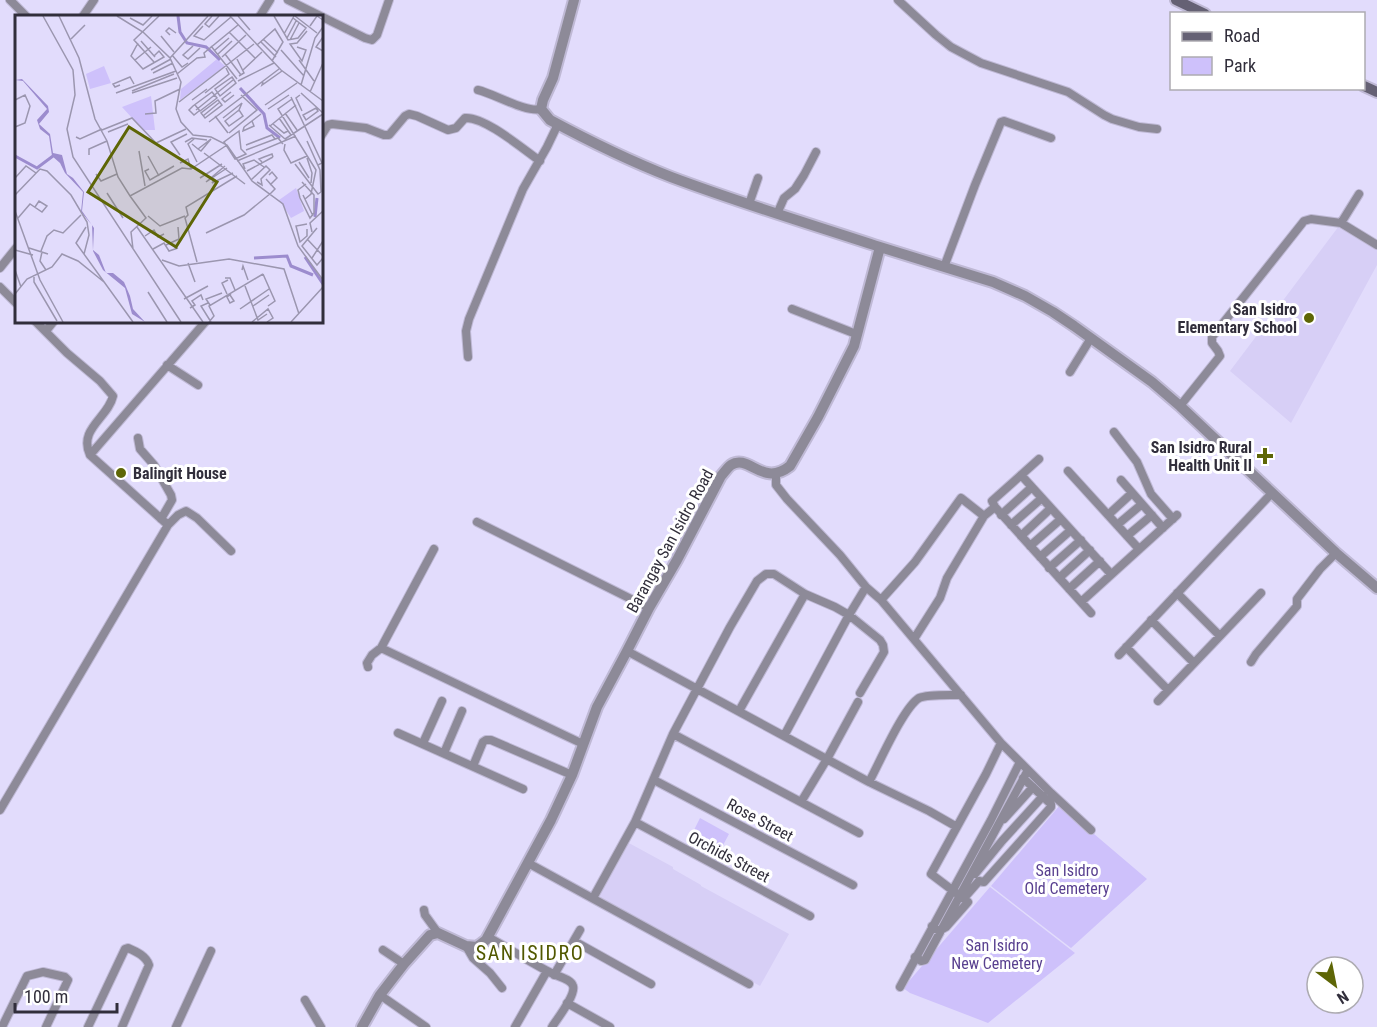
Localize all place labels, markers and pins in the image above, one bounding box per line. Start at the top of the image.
place label: San Isidro Elementary School [1178,300,1297,337]
marker: San Isidro Elementary School [1302,311,1316,325]
place label: San Isidro Rural Health Unit II [1151,438,1252,475]
marker: San Isidro Rural Health Unit II [1256,447,1274,465]
place label: Balingit House [133,464,227,483]
marker: Balingit House [114,466,128,480]

